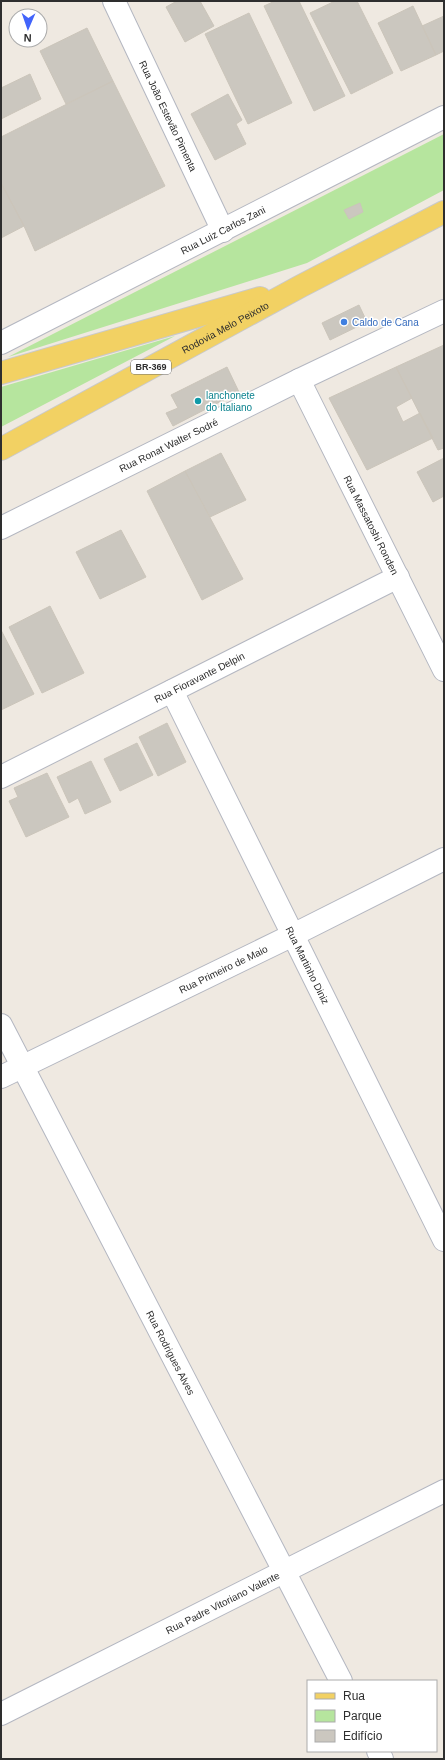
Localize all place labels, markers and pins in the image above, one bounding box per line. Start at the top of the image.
marker: Caldo de Cana [339,317,349,327]
place label: Caldo de Cana [352,317,419,328]
place label: lanchonete do Italiano [206,390,255,413]
marker: lanchonete do Italiano [193,396,203,406]

